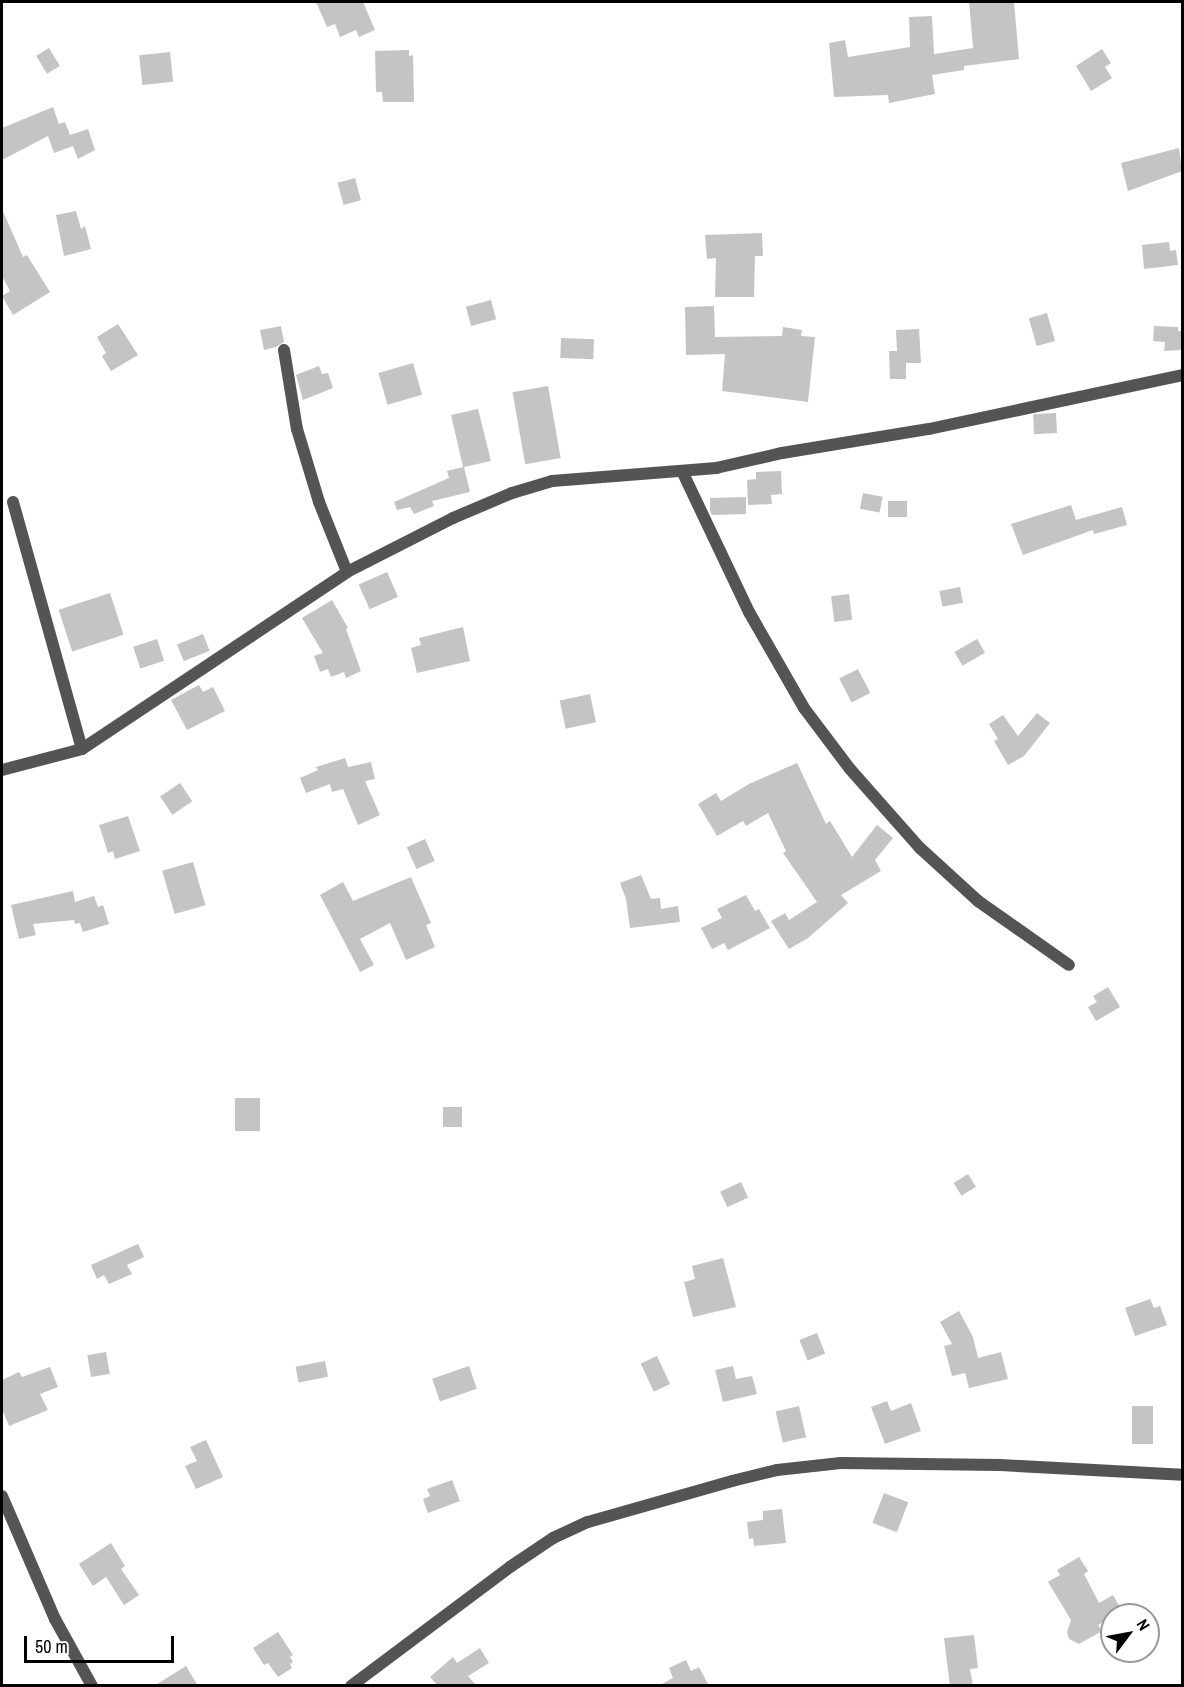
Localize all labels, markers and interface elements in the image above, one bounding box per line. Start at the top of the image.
north arrow [1100,1603,1160,1663]
text: N [1132,1615,1155,1634]
scale bar [27,1624,177,1662]
text: 50 m [35,1634,68,1659]

